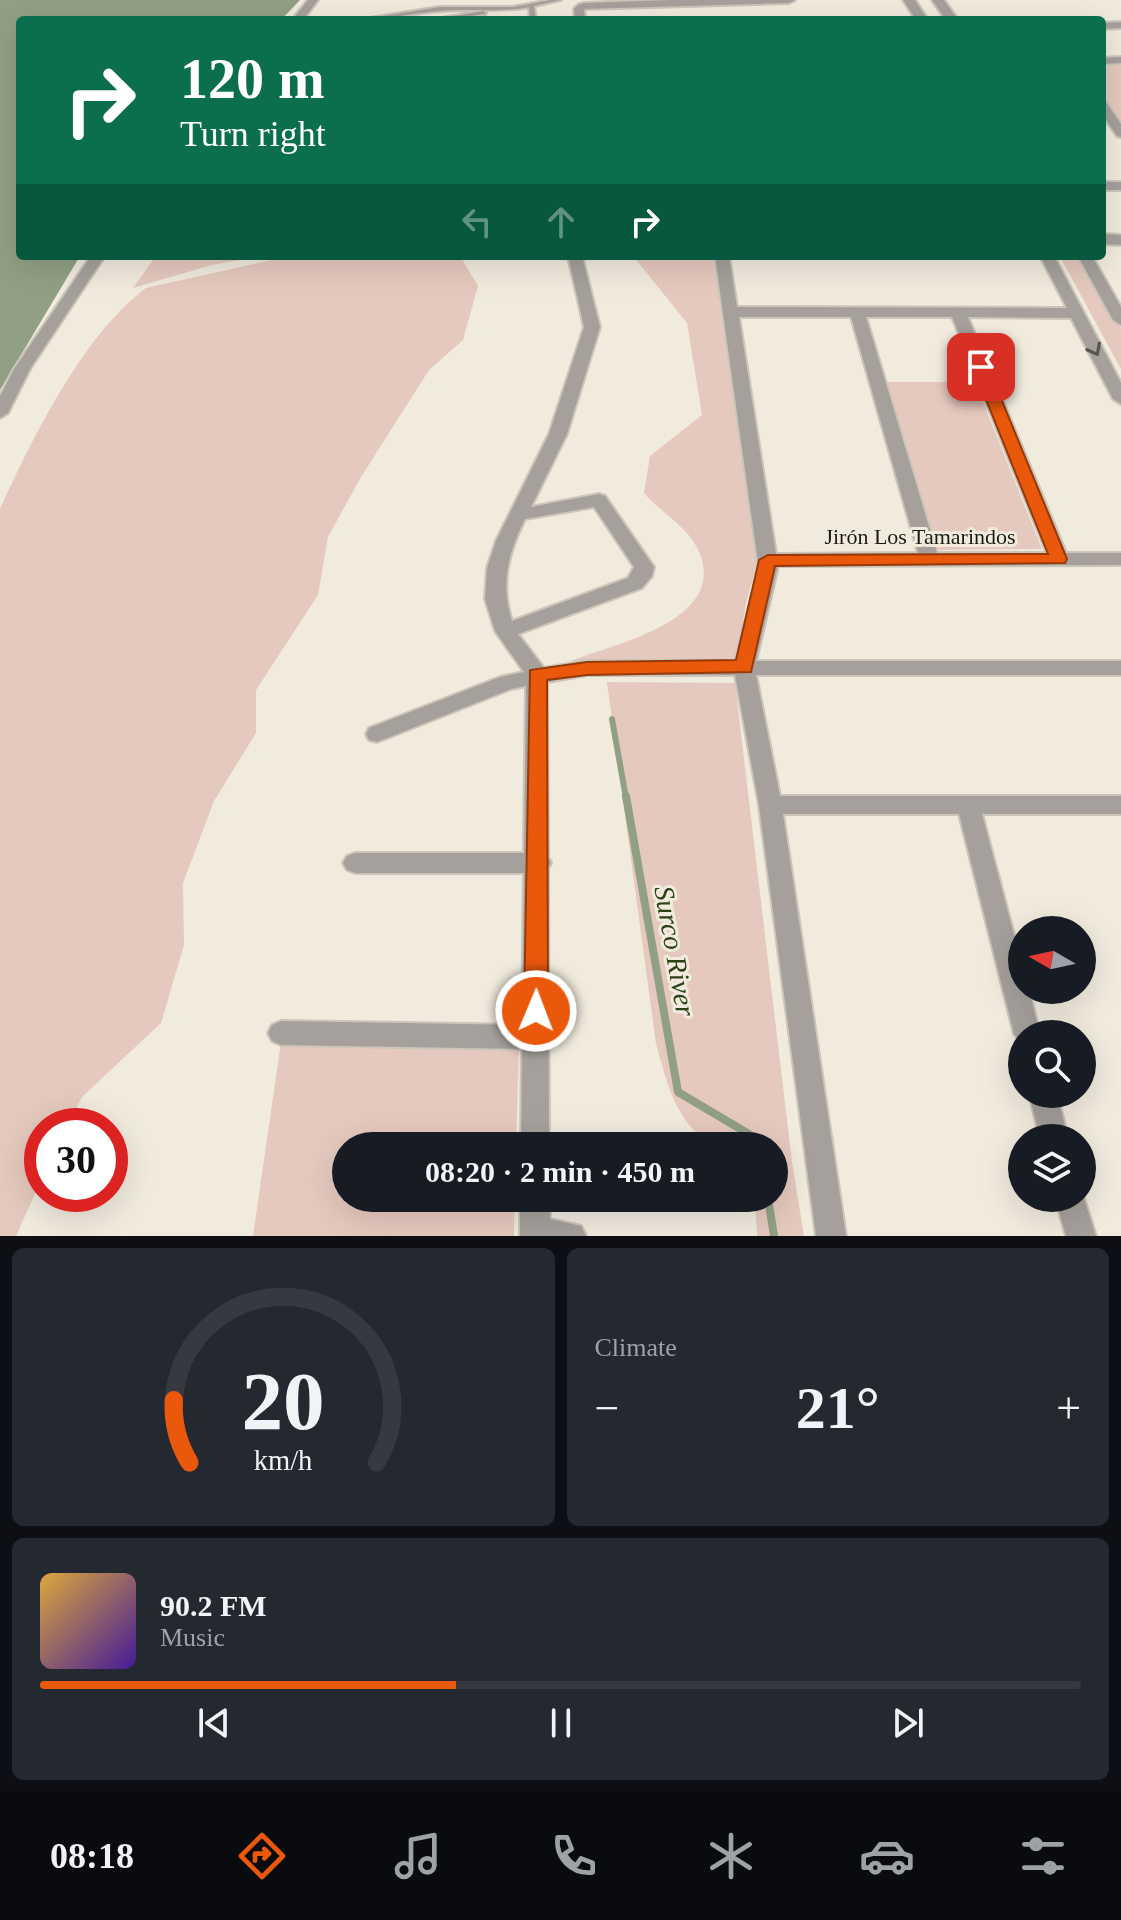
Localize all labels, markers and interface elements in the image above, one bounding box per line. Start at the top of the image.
icon: right [48,48,152,152]
text: 120 m [180,48,325,110]
text: Turn right [180,114,326,154]
icon: left [455,200,499,244]
icon: ahead [539,200,583,244]
icon: right [623,200,667,244]
pin [947,333,1015,401]
one-way arrow [1086,342,1101,357]
icon: arrive [959,345,1003,389]
street label: Jirón Los Tamarindos [824,524,1016,549]
water label: Surco River [648,883,702,1019]
north arrow [1008,916,1096,1004]
map controls [1008,916,1096,1212]
position arrow [494,969,578,1053]
button: search [1008,1020,1096,1108]
speed limit sign: 30 [24,1108,128,1212]
button: layers [1008,1124,1096,1212]
text: 08:20 · 2 min · 450 m [425,1155,695,1188]
text: Climate [595,1333,677,1362]
text: 20 [242,1355,325,1447]
text: 21° [796,1375,880,1441]
text: − [595,1384,619,1433]
text: + [1056,1384,1081,1433]
text: km/h [254,1445,313,1476]
text: 90.2 FM [160,1589,267,1622]
text: Music [160,1623,225,1652]
icon: previous [192,1701,236,1745]
icon: pause [539,1701,583,1745]
icon: next [886,1701,930,1745]
icon: directions [234,1828,290,1884]
icon: music [390,1828,446,1884]
icon: phone [546,1828,602,1884]
icon: climate [703,1828,759,1884]
icon: car [859,1828,915,1884]
icon: filters [1015,1828,1071,1884]
text: 08:18 [50,1836,134,1876]

